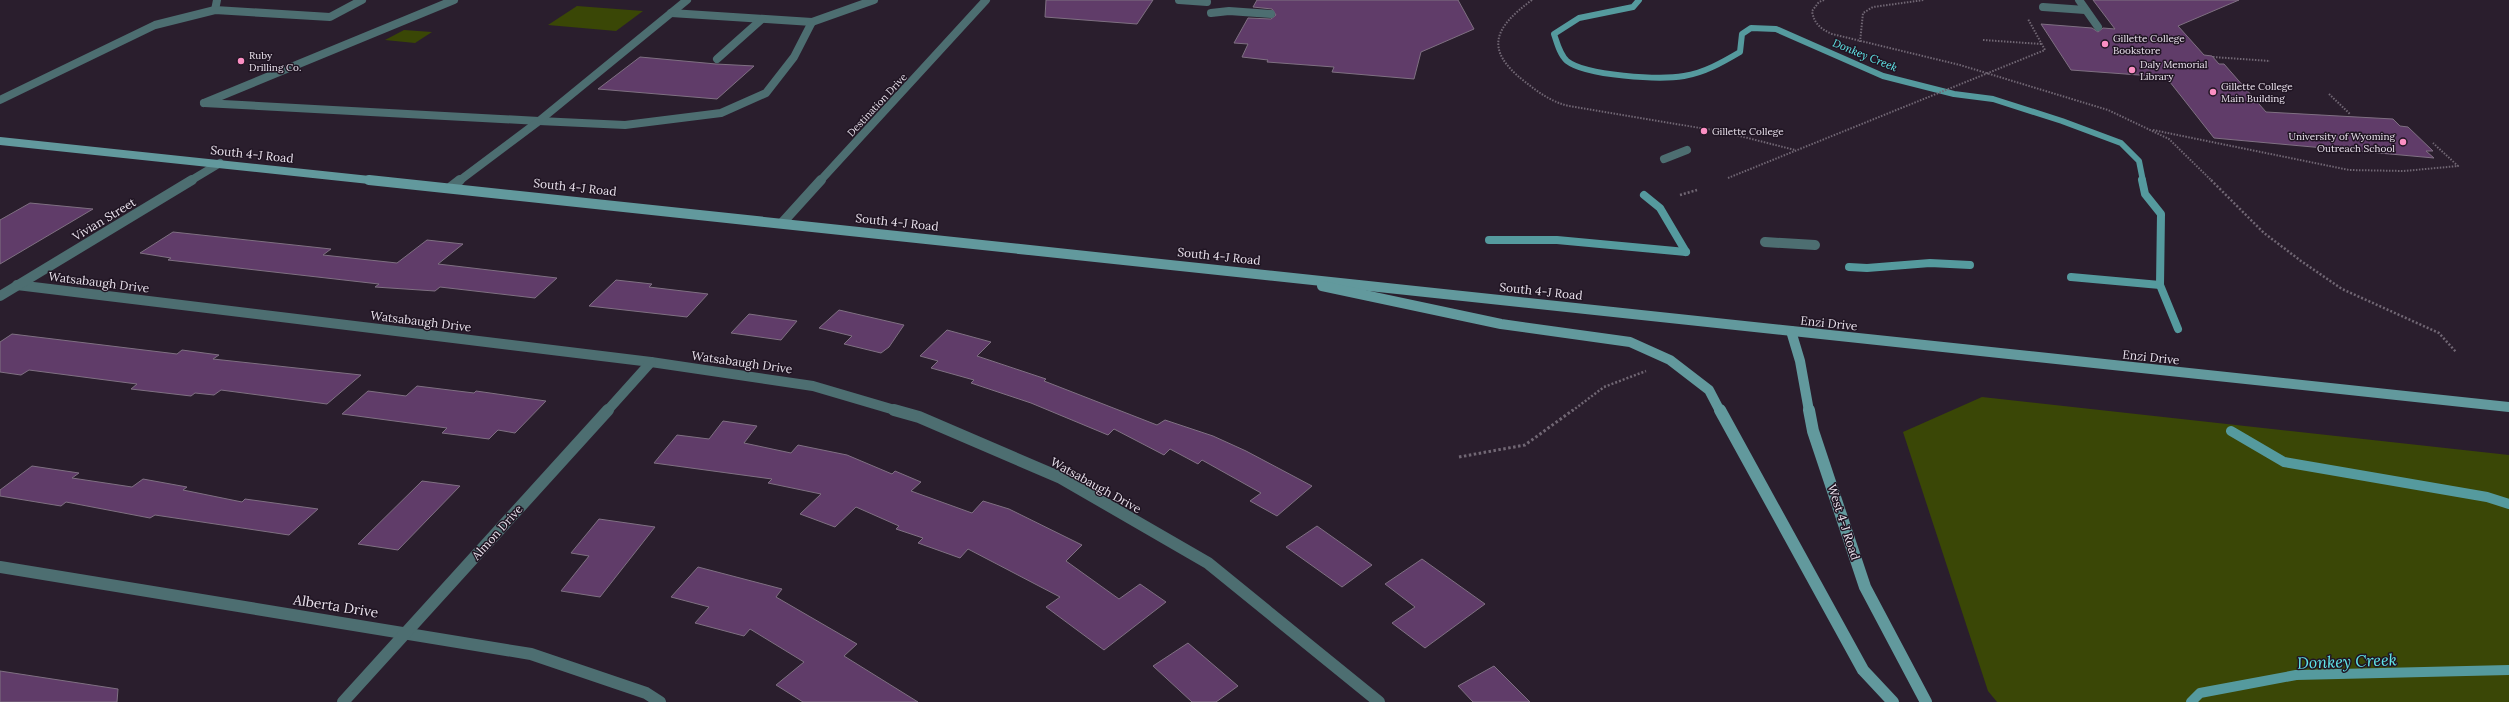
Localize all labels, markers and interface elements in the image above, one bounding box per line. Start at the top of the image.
place label: Gillette College Bookstore [2113,32,2185,57]
water label: Donkey Creek [1831,36,1900,74]
marker: Gillette College Bookstore [2100,39,2110,49]
place label: Ruby Drilling Co. [249,49,301,74]
marker: Ruby Drilling Co. [236,56,246,66]
place label: Daly Memorial Library [2140,58,2208,83]
marker: Daly Memorial Library [2127,65,2137,75]
street label: Destination Drive [844,70,910,139]
place label: Gillette College Main Building [2221,80,2293,105]
marker: Gillette College Main Building [2208,87,2218,97]
place label: Gillette College [1712,125,1784,138]
marker: Gillette College [1699,126,1709,136]
place label: University of Wyoming Outreach School [2288,130,2395,155]
marker: University of Wyoming Outreach School [2398,137,2408,147]
street label: South 4-J Road [210,142,294,166]
street label: South 4-J Road [533,175,617,199]
street label: Vivian Street [69,194,139,244]
street label: South 4-J Road [855,210,939,234]
street label: South 4-J Road [1177,244,1261,268]
street label: Watsabaugh Drive [48,268,151,296]
street label: South 4-J Road [1499,279,1583,303]
street label: Watsabaugh Drive [370,307,473,335]
street label: Enzi Drive [1800,313,1859,334]
street label: Enzi Drive [2122,347,2181,368]
street label: Watsabaugh Drive [691,348,794,377]
street label: Watsabaugh Drive [1048,454,1144,516]
street label: West 4-J Road [1825,482,1863,562]
street label: Almon Drive [468,501,526,563]
street label: Alberta Drive [291,590,380,622]
water label: Donkey Creek [2297,649,2397,673]

